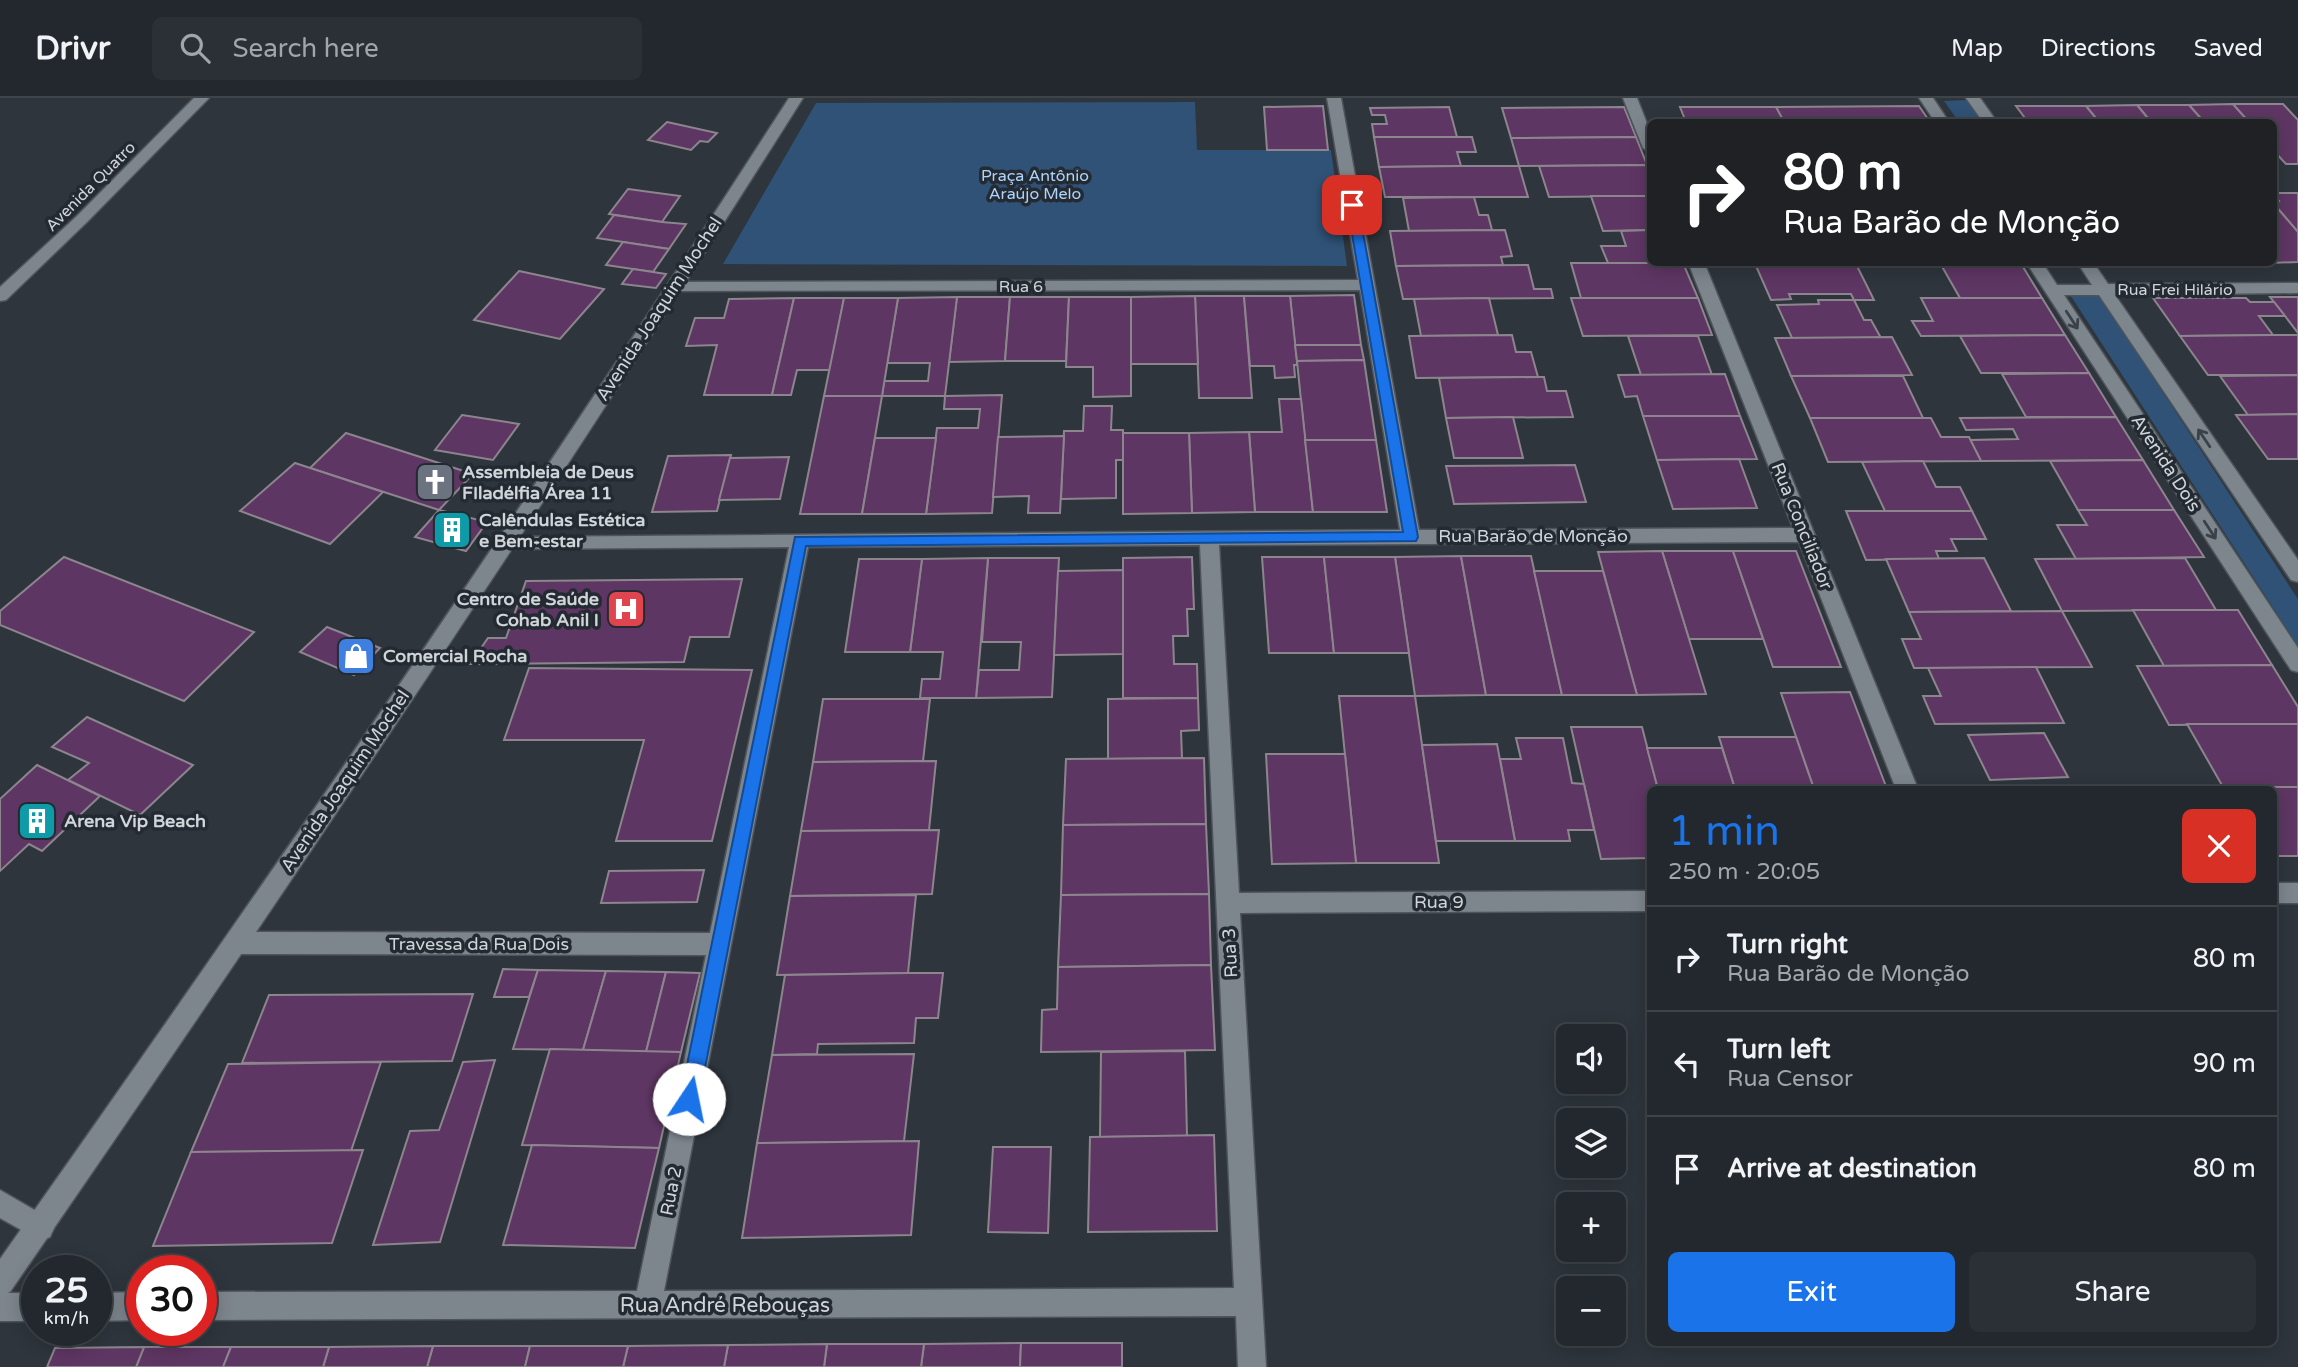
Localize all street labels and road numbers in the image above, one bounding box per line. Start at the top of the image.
street label: Avenida Quatro [42,138,140,236]
street label: Avenida Joaquim Mochel [591,213,727,405]
street label: Rua 6 [999,277,1043,297]
street label: Rua Frei Hilário [2117,280,2233,300]
street label: Avenida Dois [2126,410,2206,516]
street label: Rua Conciliador [1767,459,1838,593]
street label: Rua Barão de Monção [1438,525,1628,547]
street label: Avenida Joaquim Mochel [276,686,414,876]
street label: Rua 9 [1414,891,1464,913]
street label: Rua 3 [1218,928,1242,978]
street label: Travessa da Rua Dois [389,933,569,955]
street label: Rua 2 [655,1164,687,1218]
street label: Rua André Rebouças [620,1293,830,1318]

